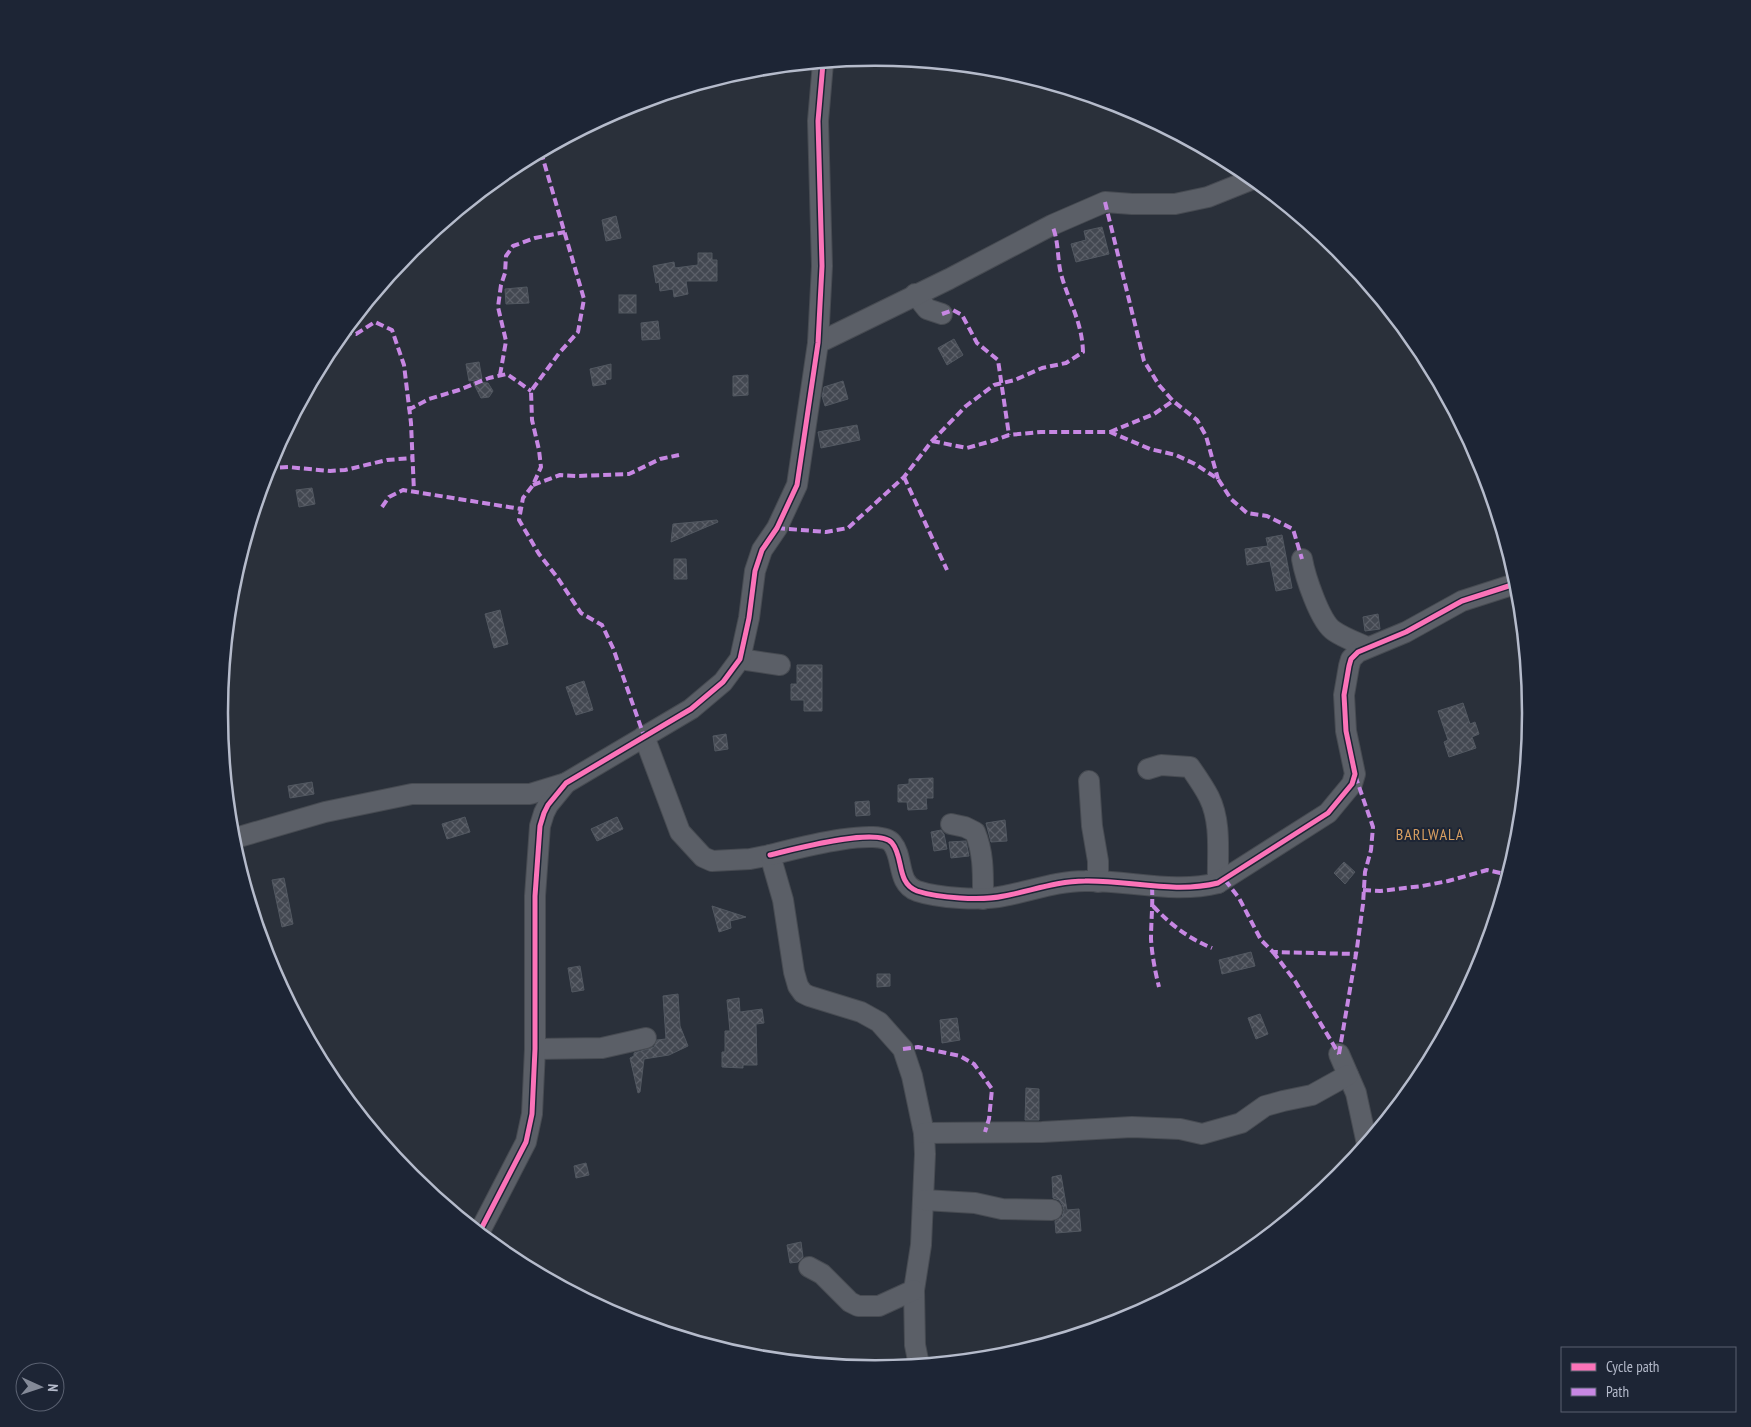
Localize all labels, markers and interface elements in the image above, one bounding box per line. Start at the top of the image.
district label: BARLWALA [1396,824,1464,844]
legend [1561,1347,1736,1412]
text: Cycle path [1606,1357,1659,1376]
north arrow [15,1362,65,1412]
text: Path [1606,1382,1629,1401]
text: N [44,1383,62,1392]

